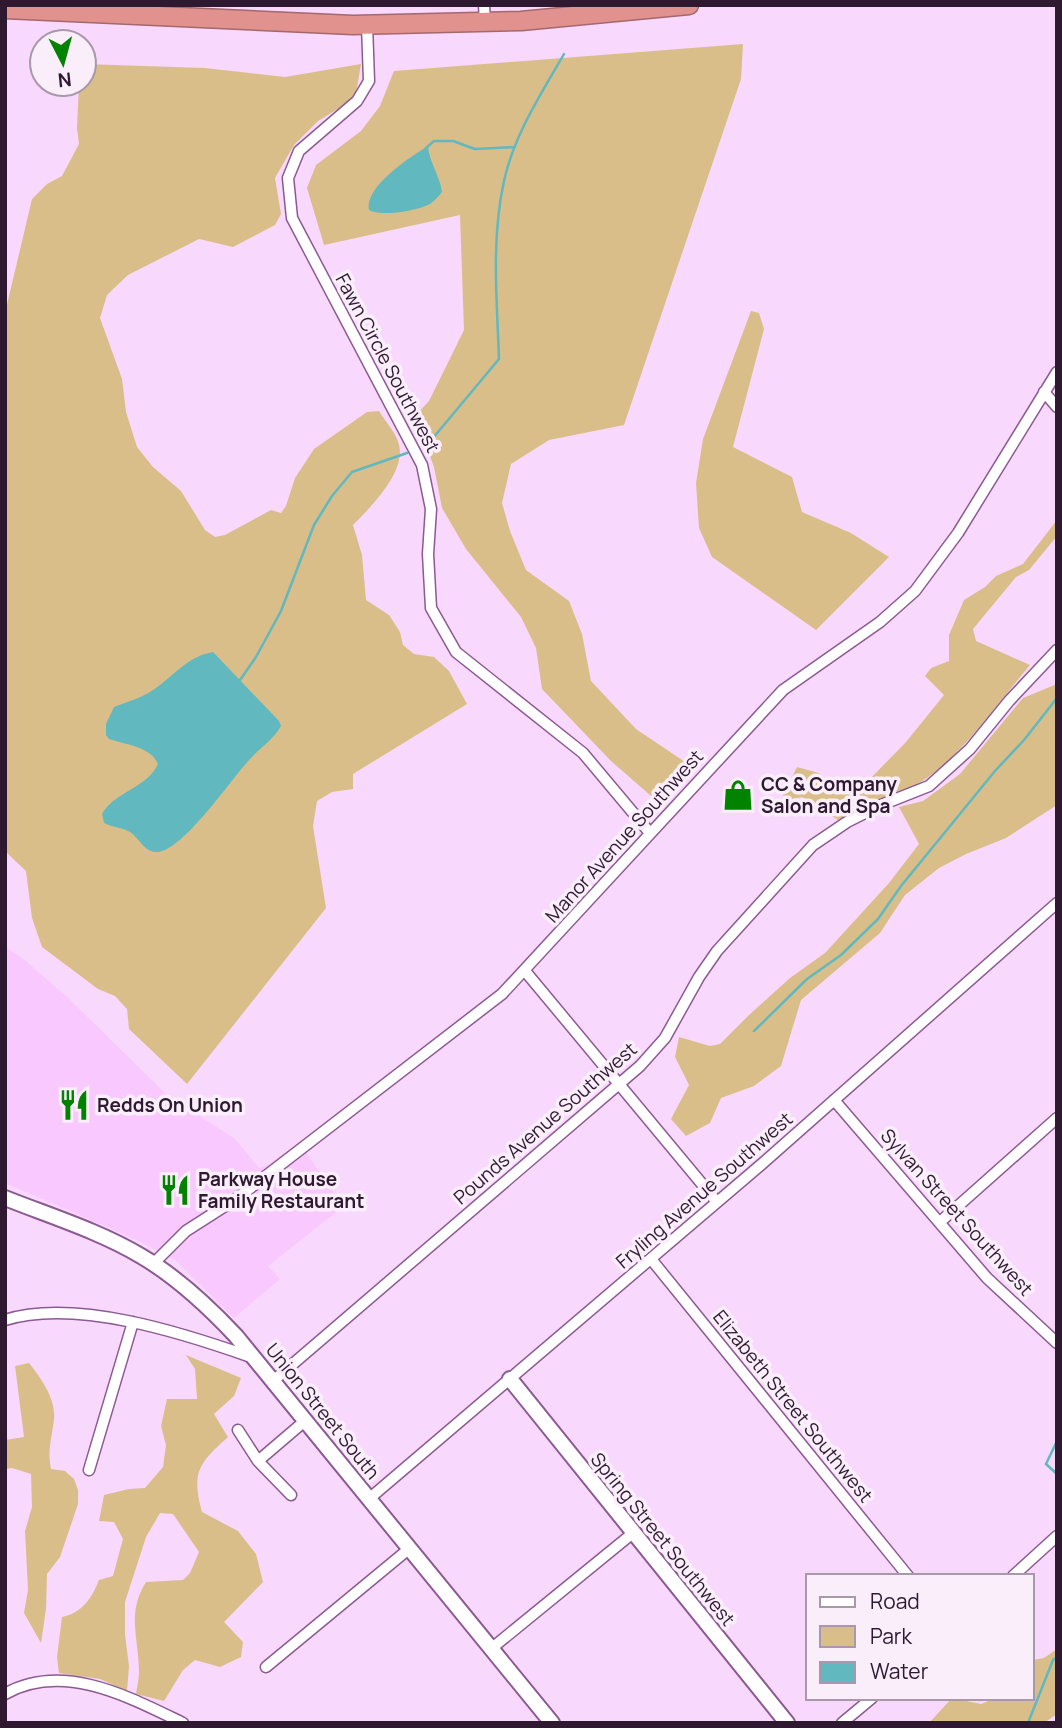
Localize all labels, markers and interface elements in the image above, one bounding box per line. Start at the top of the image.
north arrow [28,28,98,98]
text: N [57,66,73,94]
street label: Fawn Circle Southwest [330,269,446,457]
street label: Manor Avenue Southwest [539,744,709,928]
place label: CC & Company Salon and Spa [761,771,897,819]
shop icon: CC & Company Salon and Spa [721,778,755,812]
street label: Pounds Avenue Southwest [448,1036,642,1210]
restaurant icon: Redds On Union [57,1088,91,1122]
place label: Redds On Union [97,1092,243,1118]
street label: Fryling Avenue Southwest [610,1106,798,1274]
street label: Sylvan Street Southwest [875,1123,1039,1301]
place label: Parkway House Family Restaurant [198,1166,364,1214]
restaurant icon: Parkway House Family Restaurant [158,1173,192,1207]
street label: Elizabeth Street Southwest [707,1304,879,1508]
street label: Union Street South [260,1337,386,1485]
street label: Spring Street Southwest [585,1447,741,1631]
legend [806,1574,1034,1700]
text: Road [870,1587,920,1615]
text: Park [870,1622,912,1650]
text: Water [870,1657,929,1685]

